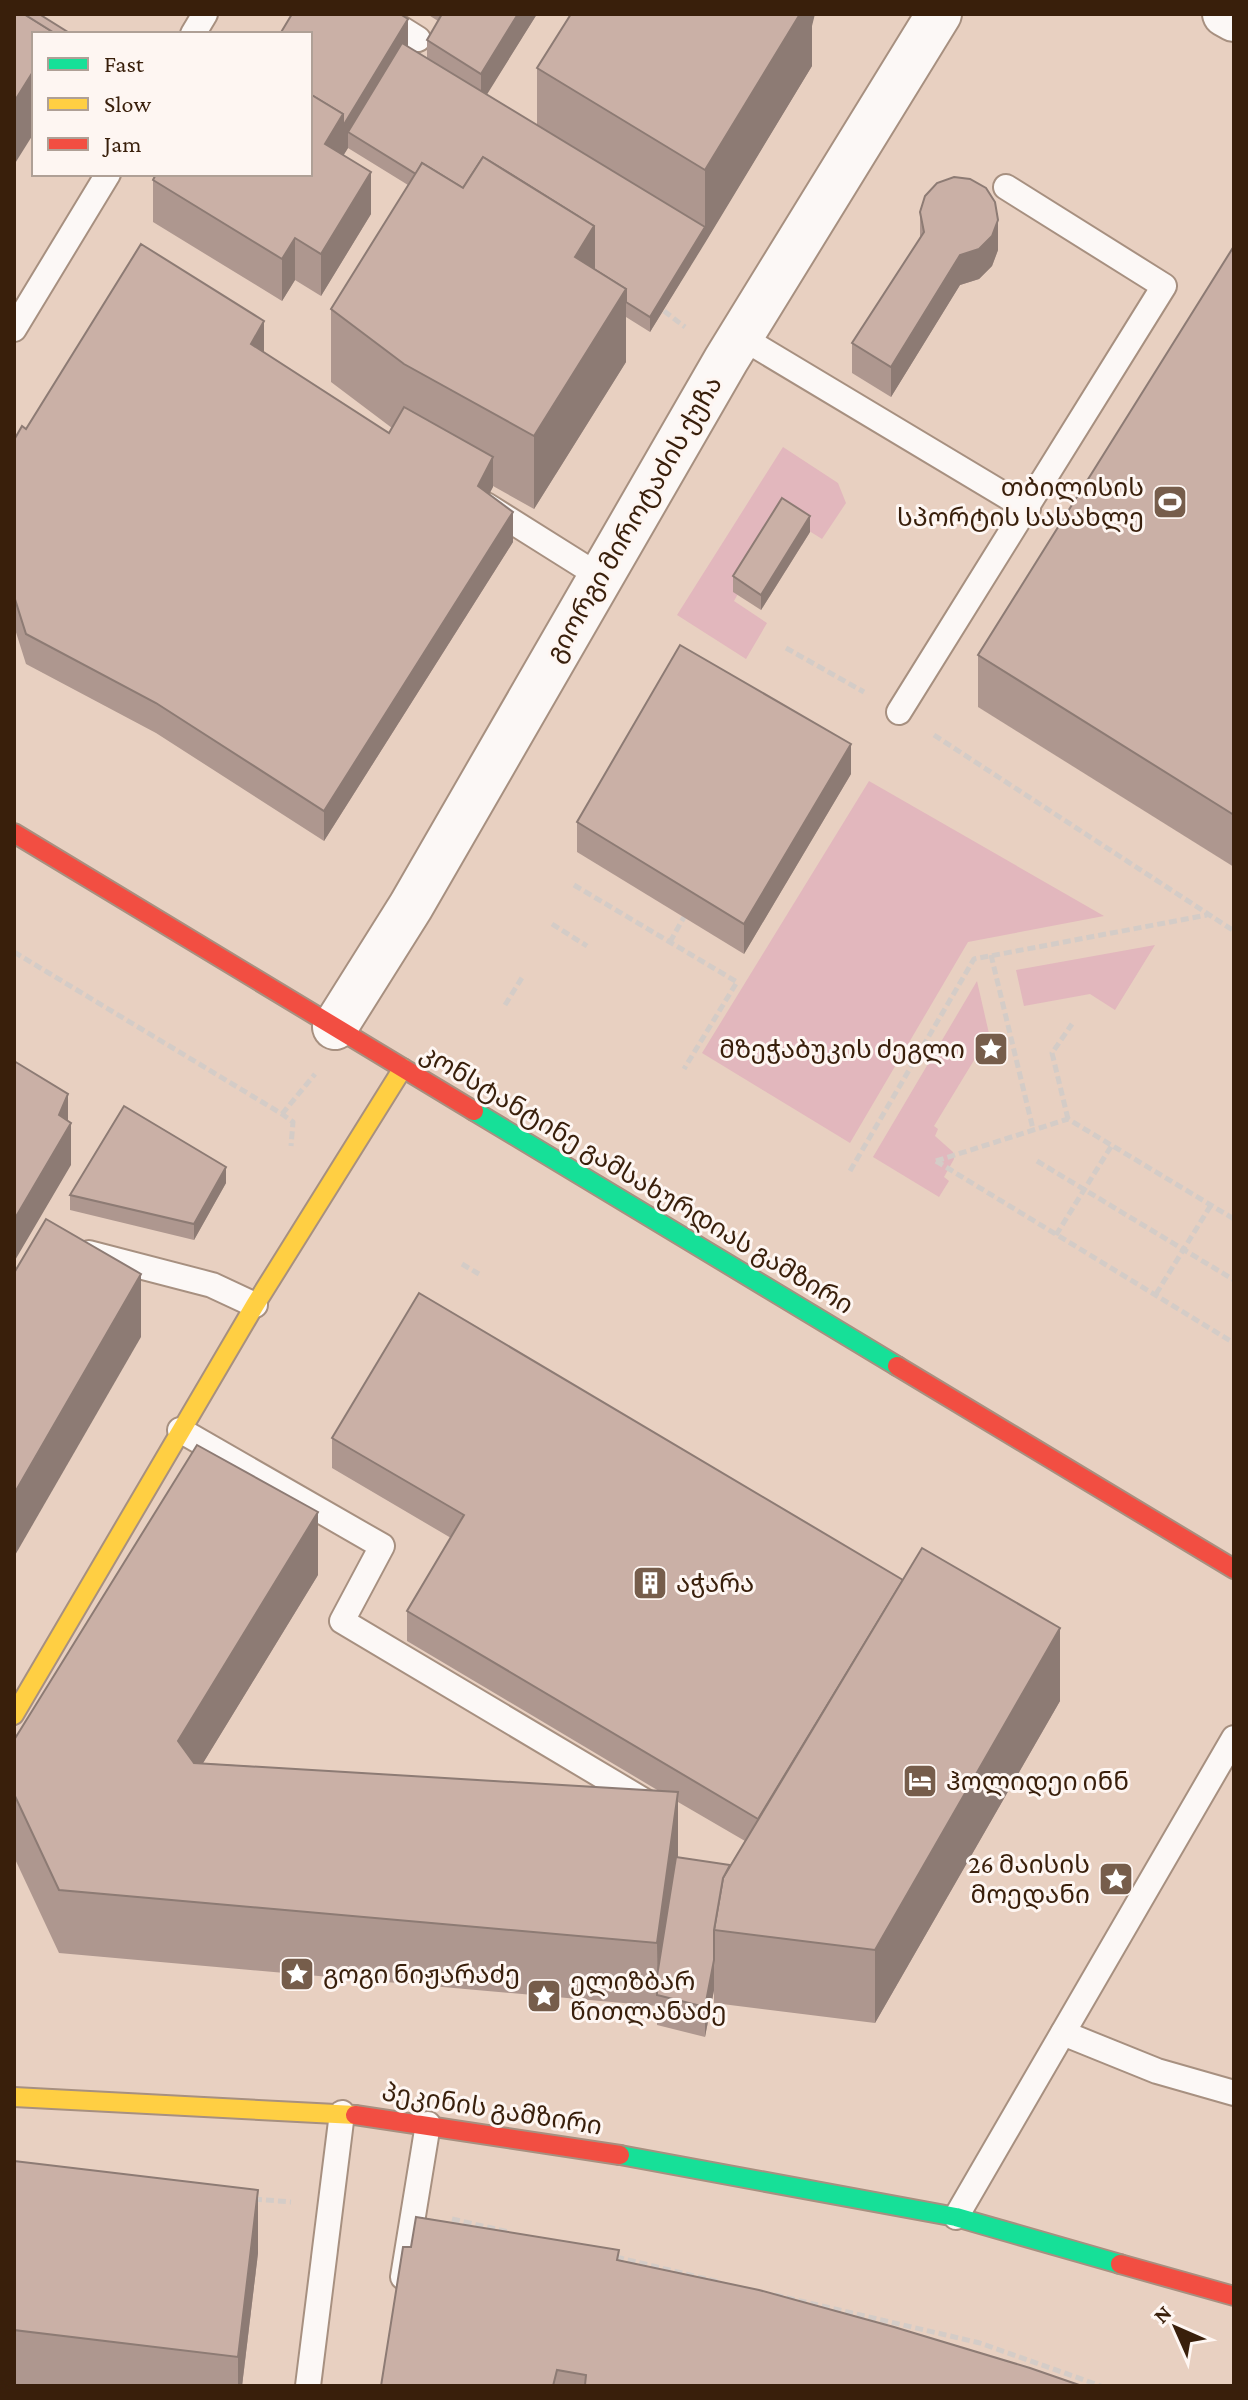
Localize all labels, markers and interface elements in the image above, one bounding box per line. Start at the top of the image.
legend [32,32,312,176]
text: Fast [104,50,145,77]
text: Slow [104,90,151,117]
text: Jam [102,130,142,157]
street label: გიორგი მიროტაძის ქუჩა [540,371,728,667]
place label: თბილისის სპორტის სასახლე [897,473,1144,533]
sports icon: თბილისის სპორტის სასახლე [1151,483,1189,521]
place icon: მზეჭაბუკის ძეგლი [972,1030,1010,1068]
place label: მზეჭაბუკის ძეგლი [719,1035,965,1065]
street label: კონსტანტინე გამსახურდიას გამზირი [415,1038,858,1321]
building icon: აჭარა [631,1564,669,1602]
place label: აჭარა [676,1569,754,1598]
hotel icon: ჰოლიდეი ინნ [901,1762,939,1800]
place label: ჰოლიდეი ინნ [946,1767,1129,1797]
place label: 26 მაისის მოედანი [968,1850,1090,1910]
place icon: 26 მაისის მოედანი [1097,1860,1135,1898]
place icon: გოგი ნიჟარაძე [278,1955,316,1993]
place label: გოგი ნიჟარაძე [323,1960,520,1989]
place label: ელიზბარ წითლანაძე [570,1967,727,2027]
place icon: ელიზბარ წითლანაძე [525,1977,563,2015]
street label: პეკინის გამზირი [380,2077,604,2141]
north arrow [1136,2288,1216,2368]
text: N [1148,2300,1176,2328]

